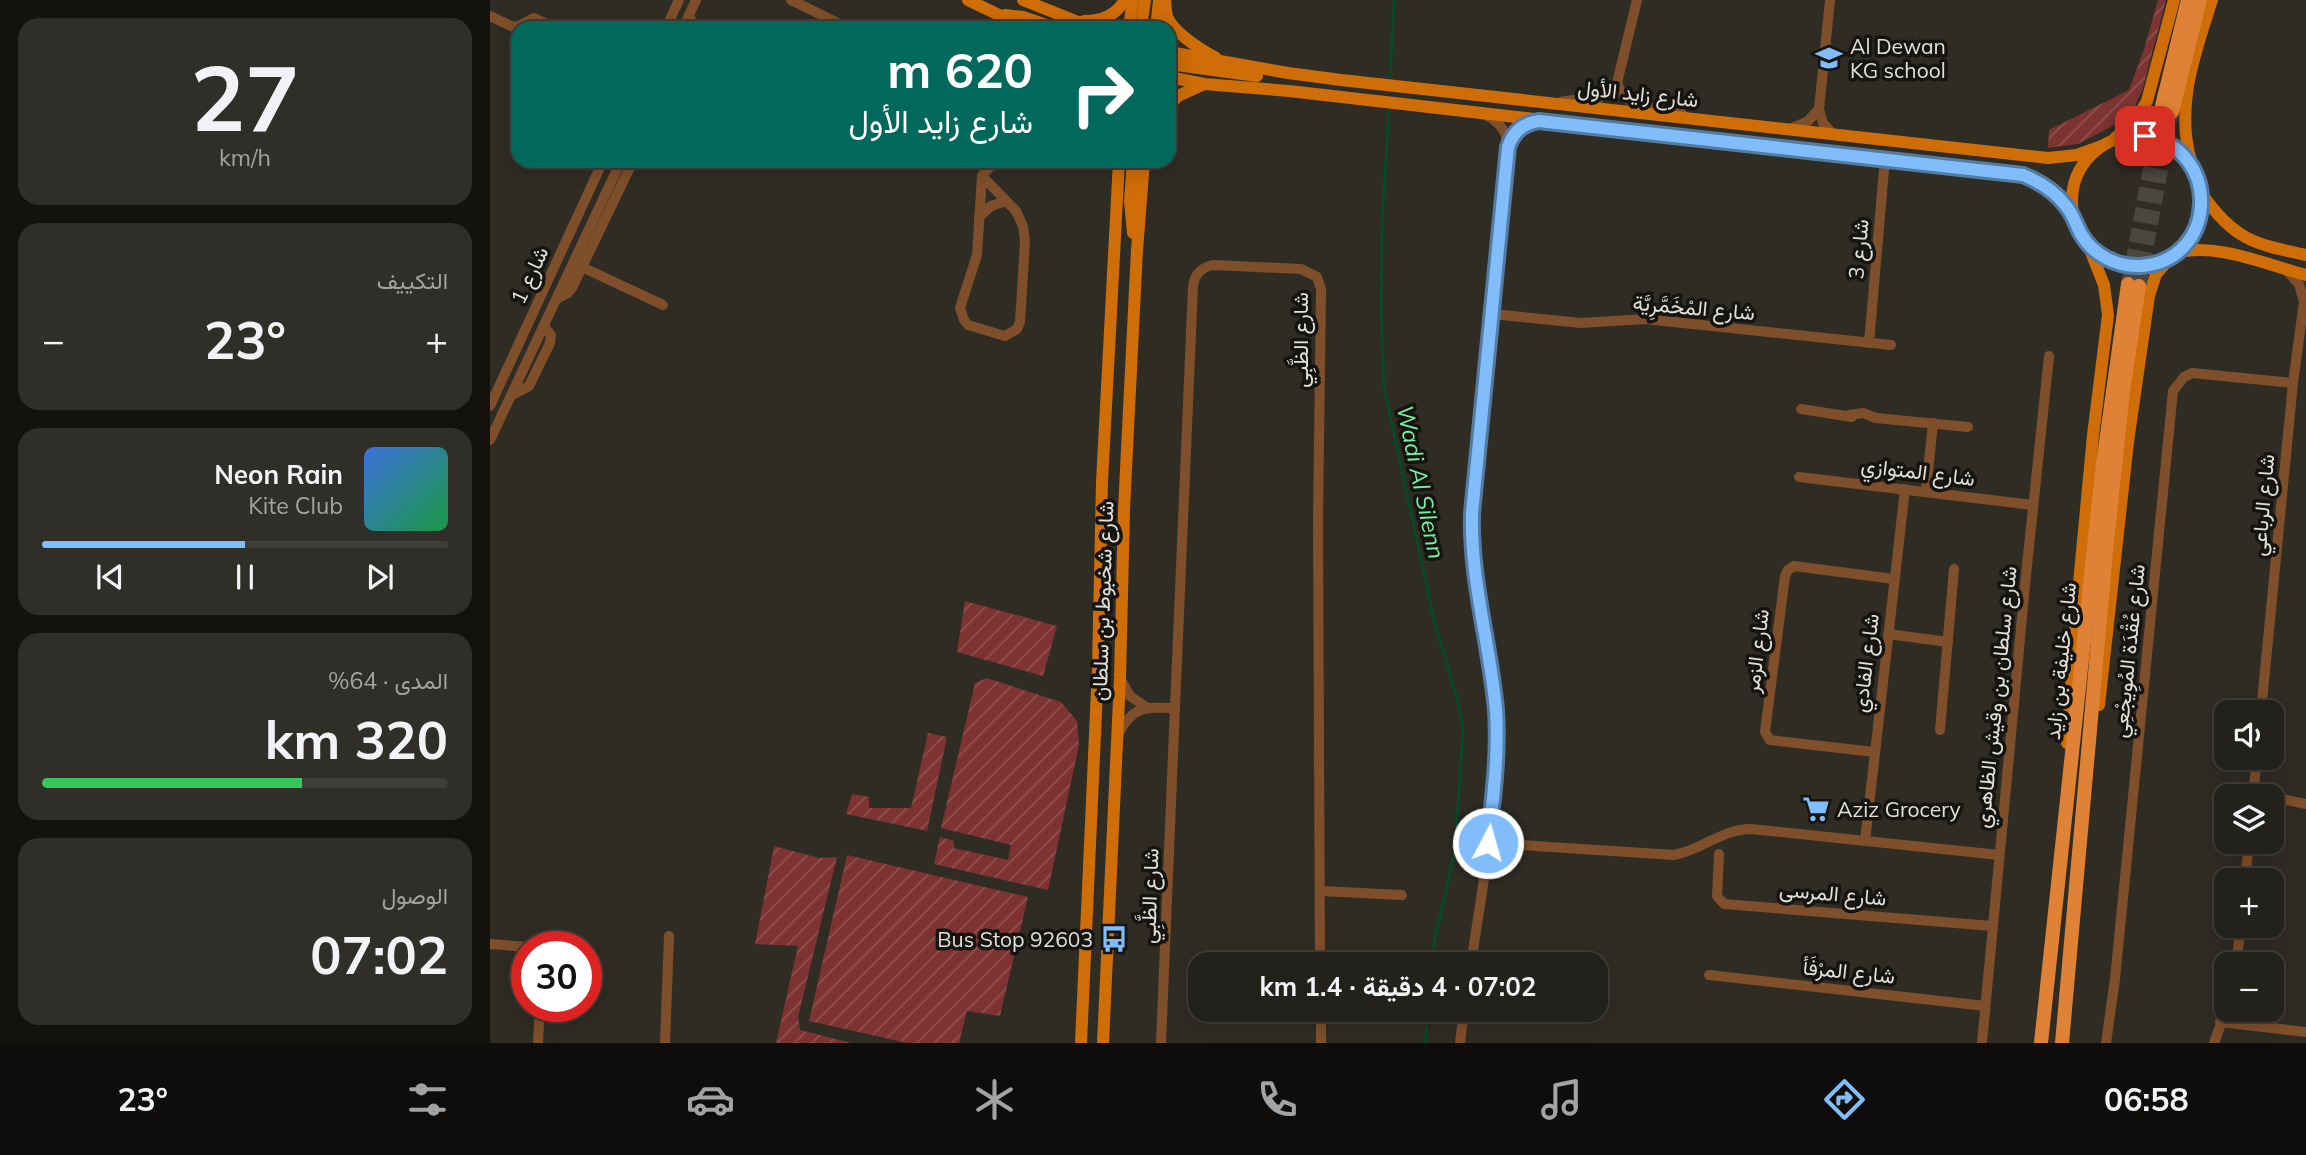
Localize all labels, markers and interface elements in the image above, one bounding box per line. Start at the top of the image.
place label: Al Dewan KG school [1850,33,1946,83]
text: 620 m [887,39,1033,100]
text: 27 [190,40,300,154]
school or university icon: Al Dewan KG school [1814,43,1844,73]
icon: right [1057,49,1148,140]
street label: شارع زايد الأول [1576,74,1700,114]
text: شارع زايد الأول [848,101,1033,141]
pin [2115,106,2175,166]
icon: arrive [2126,117,2164,155]
text: km/h [219,143,271,172]
street label: شارع 3 [1842,218,1876,280]
street label: شارع 1 [504,242,555,309]
text: التكييف [377,266,448,295]
street label: شارع المْخَمَّرِيَّة [1631,289,1756,330]
street label: شارع الظَّبِي [1286,292,1318,388]
text: 23° [204,307,286,372]
text: − [42,316,65,364]
text: + [425,316,448,364]
water label: Wadi Al Silenn [1391,402,1451,562]
street label: شارع المتوازي [1859,451,1976,496]
street label: شارع الرباعي [2245,453,2284,558]
text: Neon Rain [214,458,343,491]
text: Kite Club [248,491,343,520]
street label: شارع شخبوط بن سلطان [1086,501,1120,702]
icon: previous [91,558,129,596]
icon: pause [226,558,264,596]
icon: next [361,558,399,596]
street label: شارع عُقْدَة المُوِيجْعِي [2106,563,2155,740]
street label: شارع سلطان بن وقيش الظاهري [1968,565,2027,830]
street label: شارع خليفة بن زايد [2039,581,2083,741]
street label: شارع الزمر [1738,608,1776,696]
street label: شارع الفادي [1846,612,1889,715]
text: المدى · 64% [328,666,448,695]
map controls [2214,700,2284,1022]
button: sound [2214,700,2284,770]
text: 320 km [265,707,448,772]
button: layers [2214,784,2284,854]
supermarket icon: Aziz Grocery [1801,794,1831,824]
place label: Aziz Grocery [1837,796,1961,822]
position arrow [1451,806,1525,880]
street label: شارع الظَّبِي [1133,848,1169,944]
button: + [2214,868,2284,938]
street label: شارع المرسى [1778,875,1888,913]
text: الوصول [382,881,448,910]
text: 07:02 [310,922,448,987]
bus stop icon: Bus Stop 92603 [1099,924,1129,954]
place label: Bus Stop 92603 [937,926,1093,952]
speed limit sign: 30 [511,931,602,1022]
button: − [2214,952,2284,1022]
street label: شارع المرْفَأ [1801,953,1896,991]
text: 07:02 · 4 دقيقة · 1.4 km [1260,970,1536,1003]
icon: filters [403,1075,452,1124]
icon: car [686,1075,735,1124]
icon: climate [970,1075,1019,1124]
icon: phone [1253,1075,1302,1124]
icon: music [1537,1075,1586,1124]
icon: directions [1820,1075,1869,1124]
text: 23° [117,1079,168,1119]
text: 06:58 [2104,1079,2189,1119]

